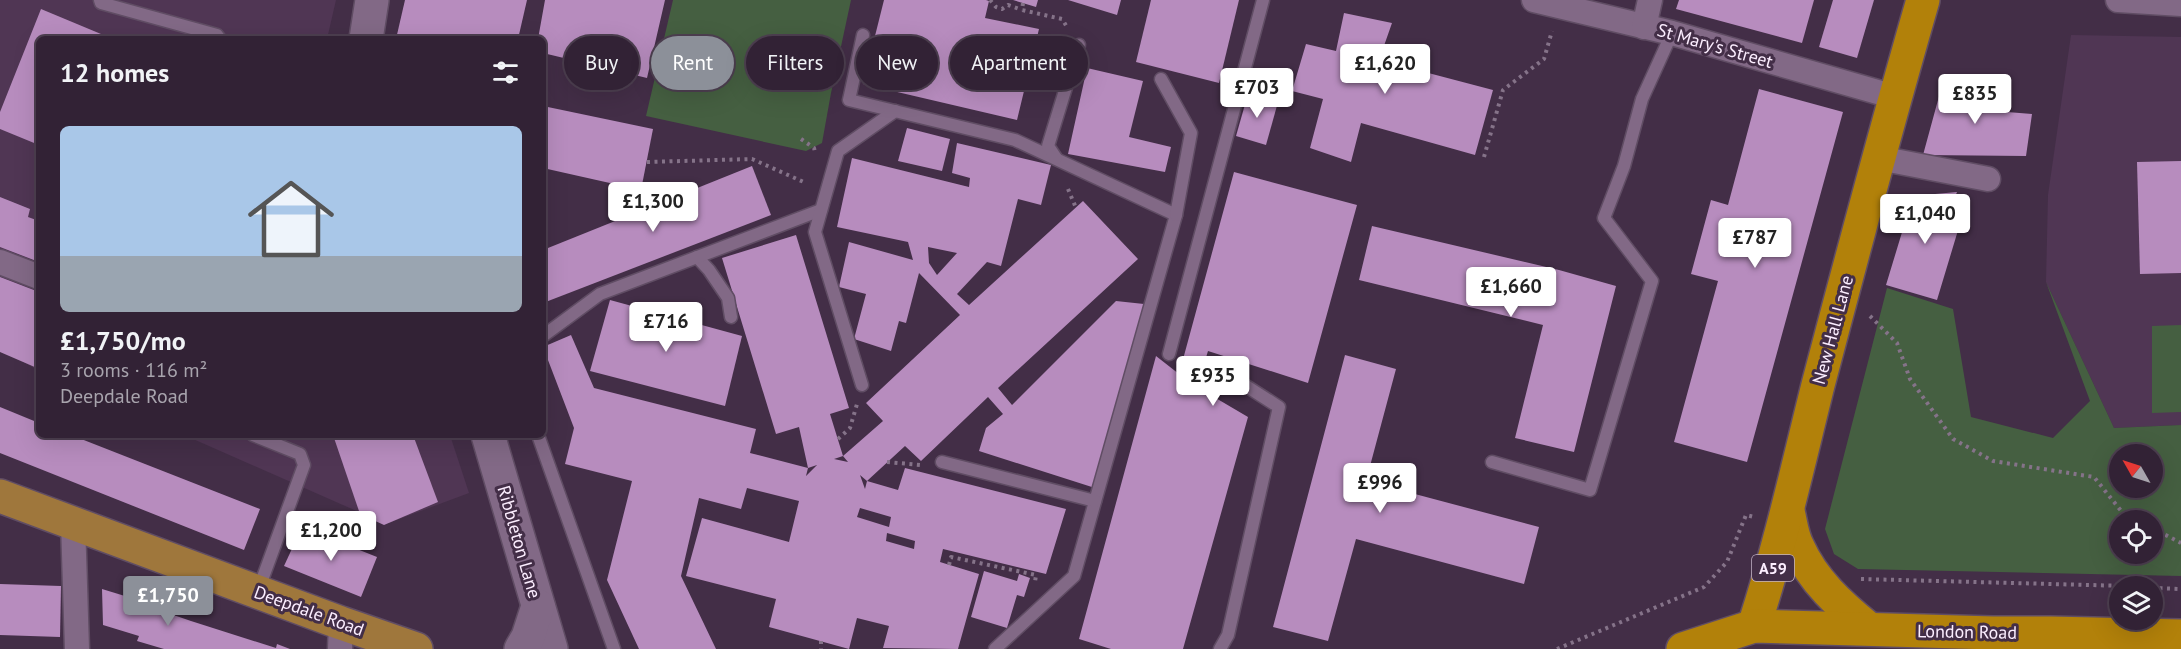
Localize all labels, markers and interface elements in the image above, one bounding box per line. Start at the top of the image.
street label: St Mary's Street [1655,18,1776,73]
chip: Buy [564,36,639,90]
chip: Rent [651,36,734,90]
chip: Filters [746,36,844,90]
chip: New [856,36,938,90]
chip: Apartment [950,36,1088,90]
pin: £1,620 [1336,44,1434,95]
text: £1,620 [1354,50,1416,76]
text: 12 homes [60,56,169,89]
icon: filters [489,56,522,89]
pin: £703 [1221,68,1293,119]
text: £703 [1234,74,1280,100]
pin: £835 [1939,74,2011,125]
text: £835 [1952,80,1998,106]
icon: home [237,165,345,273]
pin: £1,300 [604,182,702,233]
text: £1,300 [622,188,684,214]
pin: £1,040 [1876,194,1974,245]
text: £1,040 [1894,200,1956,226]
pin: £787 [1719,218,1791,269]
text: £787 [1732,224,1778,250]
pin: £1,660 [1462,267,1560,318]
text: £1,660 [1480,273,1542,299]
street label: New Hall Lane [1807,273,1858,387]
pin: £716 [630,302,702,353]
text: £716 [643,308,689,334]
text: £1,750/mo [60,324,186,357]
pin: £935 [1177,356,1249,407]
text: 3 rooms · 116 m² [60,357,207,383]
text: £935 [1190,362,1236,388]
text: Deepdale Road [60,383,188,409]
north arrow [2109,444,2163,498]
map controls [2109,444,2163,630]
pin: £996 [1344,463,1416,514]
text: £996 [1357,469,1403,495]
street label: Ribbleton Lane [492,483,547,601]
button: locate [2109,510,2163,564]
pin: £1,200 [282,511,380,562]
text: £1,200 [300,517,362,543]
road number: A59 [1752,555,1794,581]
pin: £1,750 [119,576,217,627]
button: layers [2109,576,2163,630]
street label: Deepdale Road [251,580,367,641]
text: £1,750 [137,582,199,608]
street label: London Road [1917,619,2017,644]

